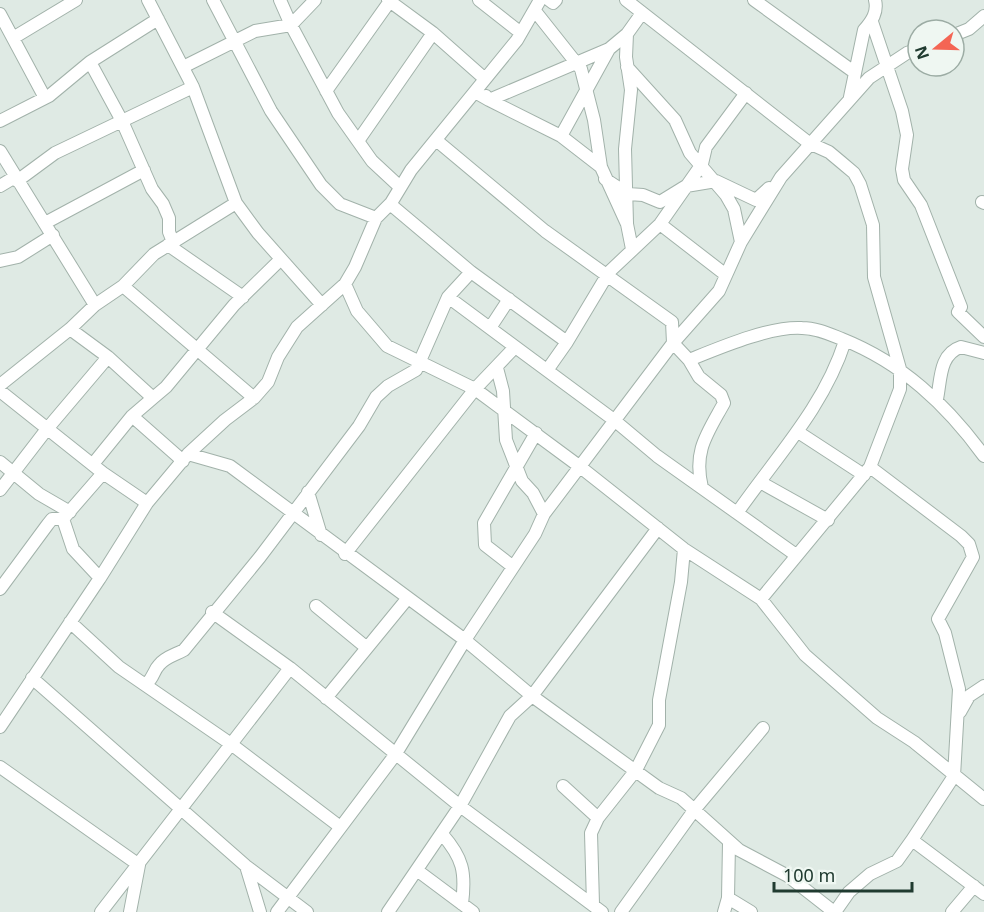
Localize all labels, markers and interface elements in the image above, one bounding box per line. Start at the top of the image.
north arrow [906,18,966,78]
text: N [909,43,934,63]
scale bar [774,855,912,893]
text: 100 m [783,863,835,887]

